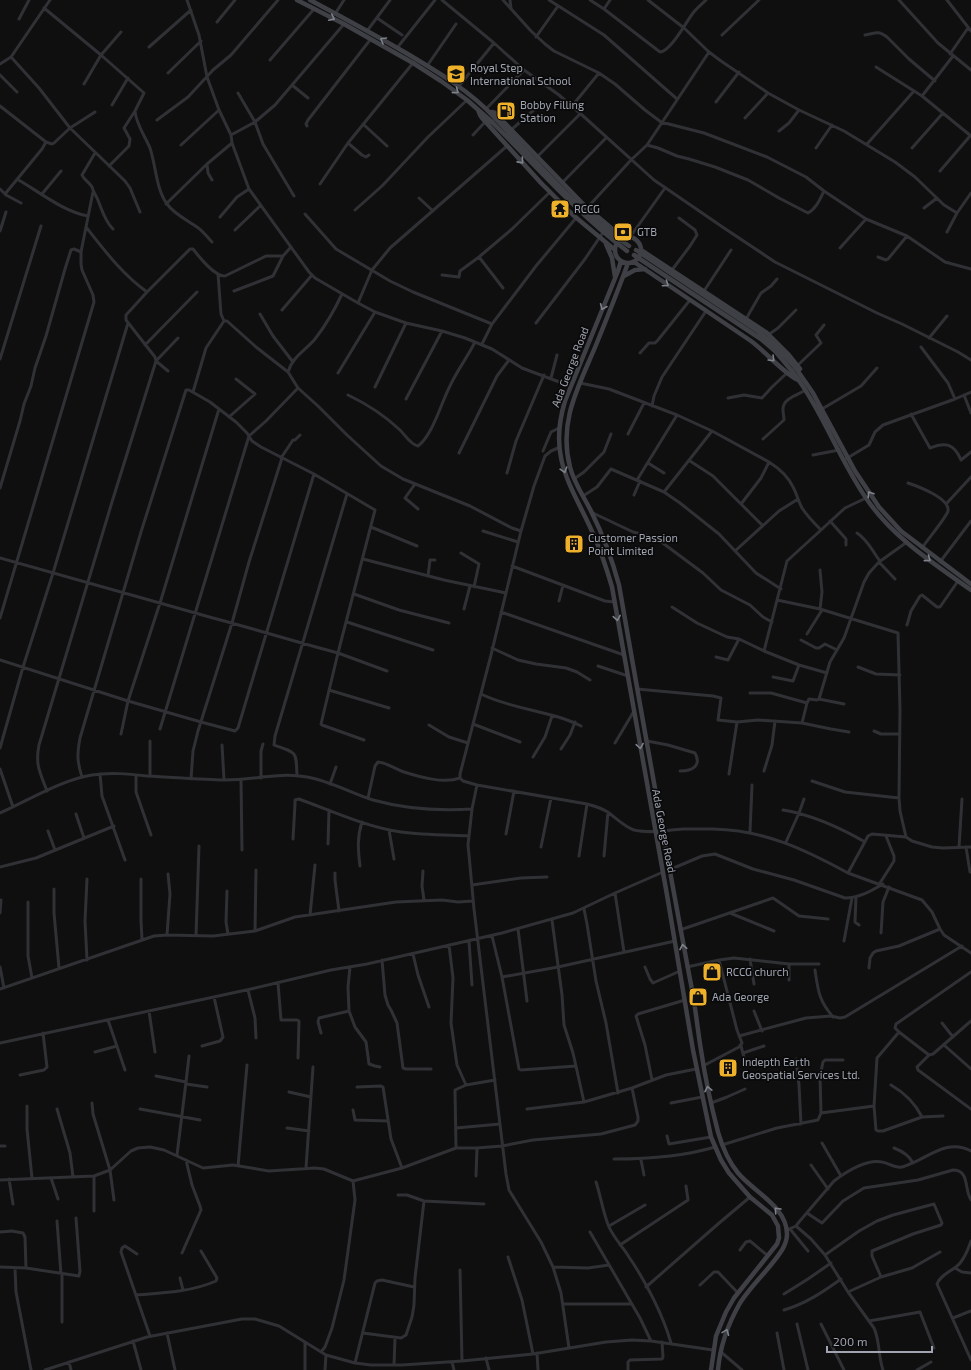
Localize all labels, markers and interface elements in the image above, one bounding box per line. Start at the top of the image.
one-way arrow [327,13,335,21]
one-way arrow [380,38,387,45]
place label: Royal Step International School [470,61,572,87]
school or university icon: Royal Step International School [445,63,467,85]
one-way arrow [451,86,458,93]
place label: Bobby Filling Station [520,98,584,124]
fuel station icon: Bobby Filling Station [495,100,517,122]
one-way arrow [516,156,523,163]
temple icon: RCCG [549,198,571,220]
place label: RCCG [574,202,600,215]
bank icon: GTB [612,221,634,243]
place label: GTB [637,225,657,238]
one-way arrow [662,279,669,286]
one-way arrow [600,303,608,311]
street label: Ada George Road [548,325,591,409]
one-way arrow [767,354,775,362]
one-way arrow [559,467,568,474]
one-way arrow [868,491,875,498]
place label: Customer Passion Point Limited [588,531,678,557]
building icon: Customer Passion Point Limited [563,533,585,555]
one-way arrow [924,555,931,562]
one-way arrow [612,615,621,621]
one-way arrow [635,743,644,749]
street label: Ada George Road [650,788,679,874]
one-way arrow [679,944,688,950]
shop icon: RCCG church [701,961,723,983]
place label: RCCG church [726,965,789,978]
shop icon: Ada George [687,986,709,1008]
place label: Ada George [712,990,769,1003]
place label: Indepth Earth Geospatial Services Ltd. [742,1055,860,1081]
building icon: Indepth Earth Geospatial Services Ltd. [717,1057,739,1079]
one-way arrow [704,1085,712,1092]
one-way arrow [774,1207,781,1215]
scale bar [827,1328,932,1354]
one-way arrow [722,1329,730,1336]
text: 200 m [833,1334,867,1348]

